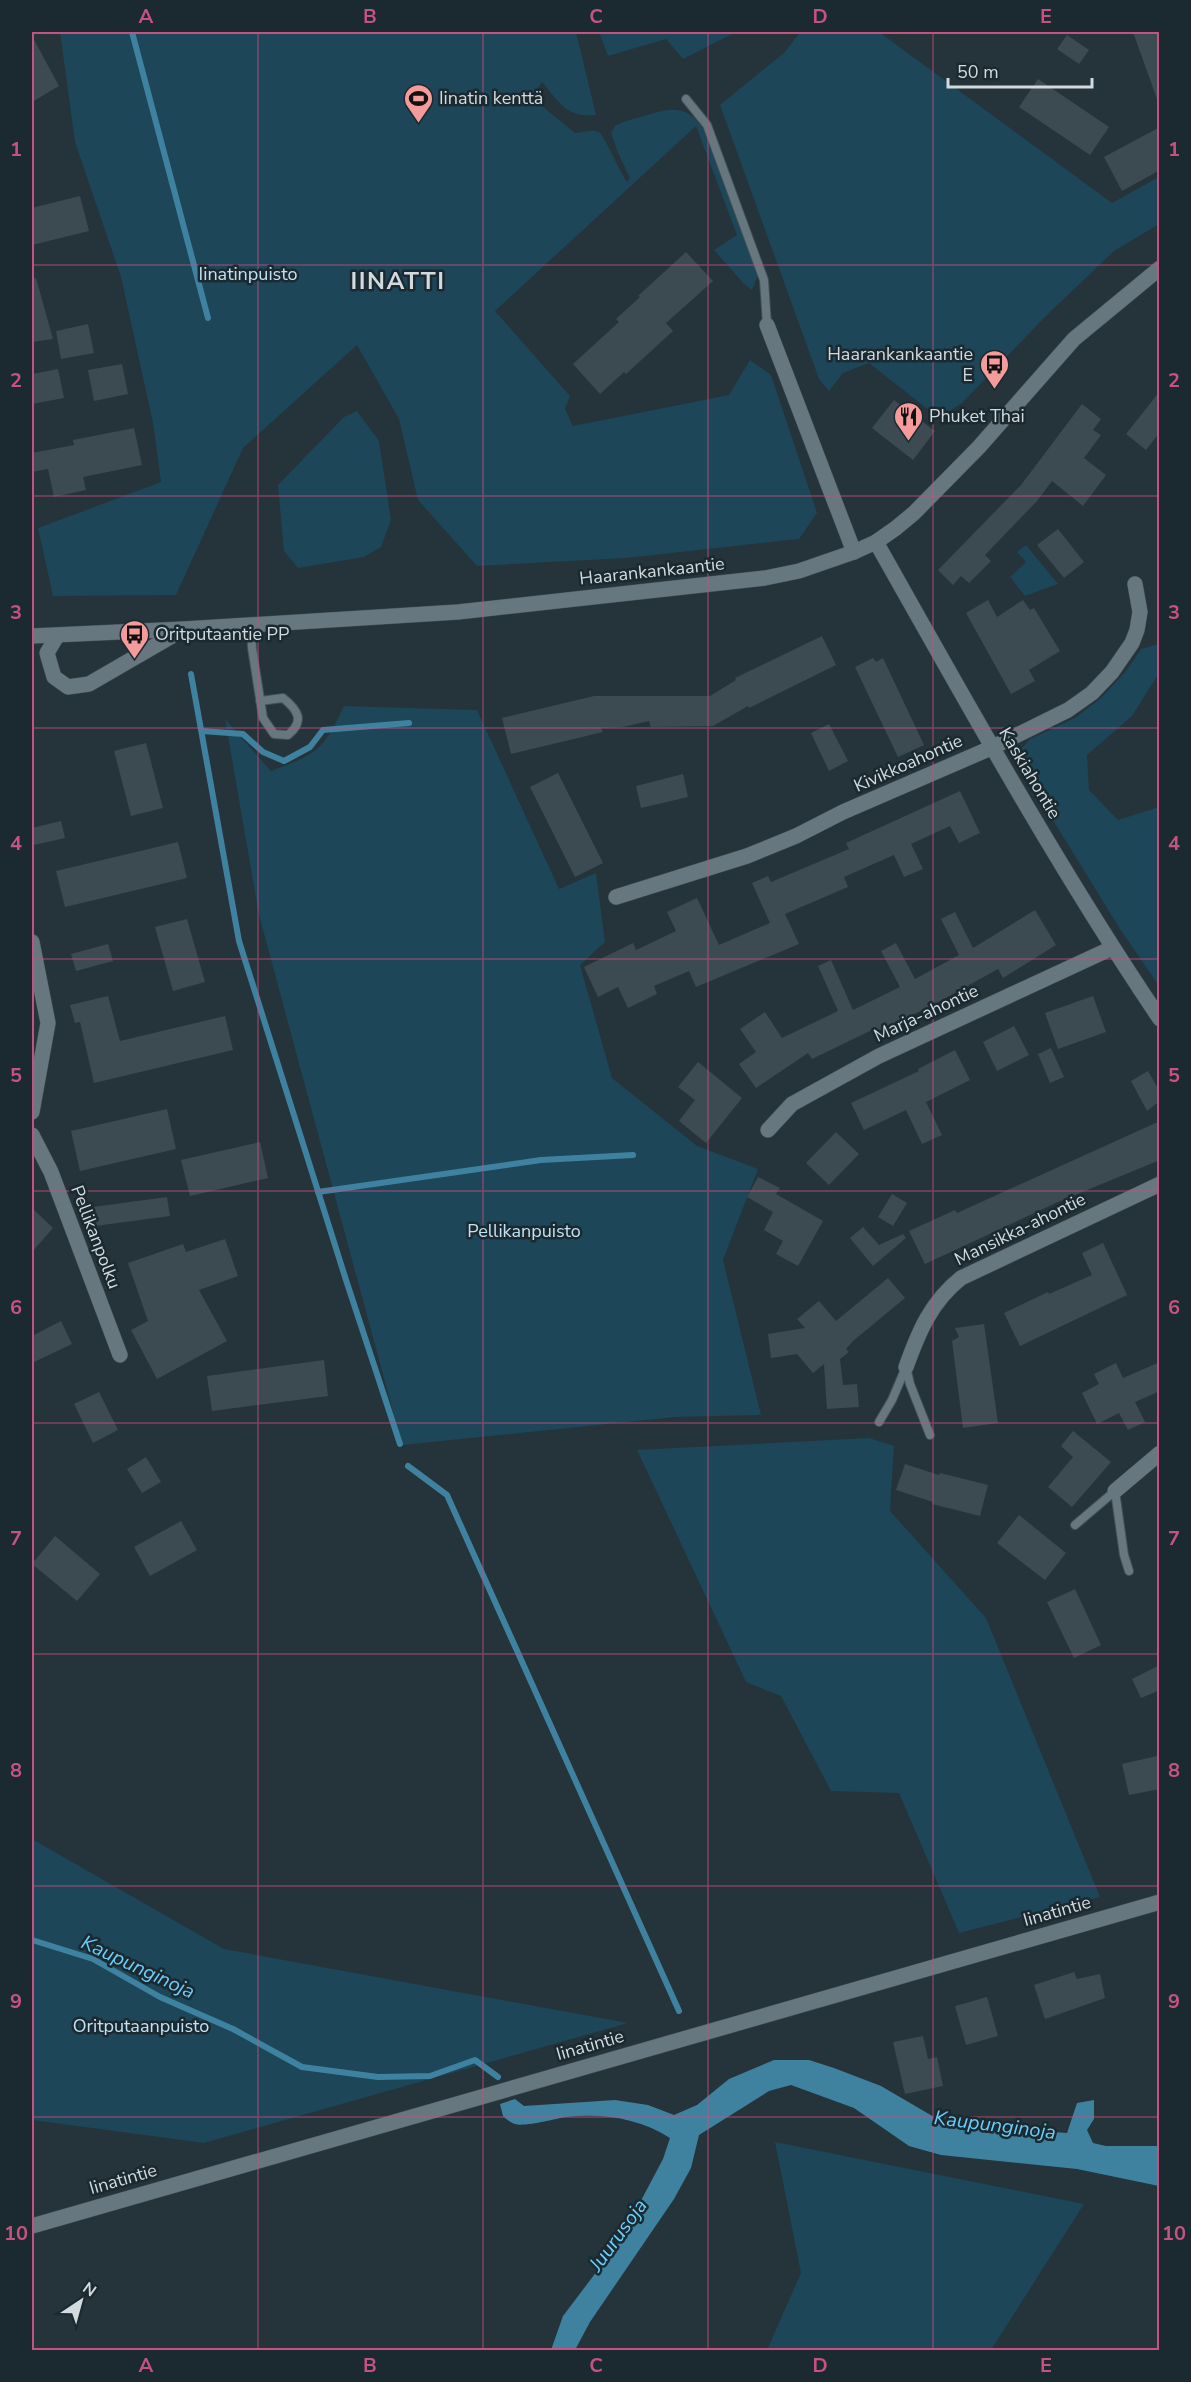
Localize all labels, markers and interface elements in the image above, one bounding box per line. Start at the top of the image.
text: A [139,3,154,30]
text: B [363,3,377,30]
text: C [589,3,603,30]
text: D [812,3,828,30]
text: E [1040,3,1052,30]
scale bar [948,51,1092,89]
text: 50 m [957,60,999,84]
sports icon: Iinatin kenttä [402,82,434,124]
place label: Iinatin kenttä [439,86,543,110]
text: 1 [10,136,22,163]
text: 1 [1168,136,1180,163]
park label: Iinatinpuisto [199,262,297,286]
district label: IINATTI [351,265,445,297]
place label: Haarankankaantie E [827,342,973,387]
bus stop icon: Haarankankaantie E [978,348,1010,390]
text: 2 [10,367,22,394]
text: 2 [1168,367,1180,394]
restaurant icon: Phuket Thai [892,400,924,442]
place label: Phuket Thai [929,404,1025,428]
street label: Haarankankaantie [578,551,726,591]
text: 3 [10,599,22,626]
text: 3 [1168,599,1180,626]
bus stop icon: Oritputaantie PP [118,618,150,660]
place label: Oritputaantie PP [155,622,289,646]
street label: Kaskiahontie [993,723,1067,823]
street label: Kivikkoahontie [850,728,966,798]
text: 4 [10,830,22,857]
text: 4 [1168,830,1180,857]
street label: Marja-ahontie [870,978,982,1048]
text: 5 [10,1062,22,1089]
text: 5 [1168,1062,1180,1089]
street label: Pellikanpolku [65,1182,127,1292]
street label: Mansikka-ahontie [950,1187,1090,1271]
park label: Pellikanpuisto [467,1219,581,1243]
text: 6 [10,1294,22,1321]
text: 6 [1168,1294,1180,1321]
text: 7 [10,1525,22,1552]
text: 7 [1168,1525,1180,1552]
text: 8 [10,1757,22,1784]
text: 8 [1168,1757,1180,1784]
street label: Iinatintie [1020,1890,1094,1932]
water label: Kaupunginoja [77,1929,199,2005]
text: 9 [10,1988,22,2015]
text: 9 [1168,1988,1180,2015]
park label: Oritputaanpuisto [73,2014,209,2038]
street label: Iinatintie [553,2024,627,2066]
water label: Kaupunginoja [932,2104,1058,2146]
street label: Iinatintie [86,2158,160,2200]
water label: Juurusoja [582,2193,653,2277]
text: 10 [4,2220,28,2247]
text: 10 [1162,2220,1186,2247]
north arrow [51,2271,111,2331]
text: N [78,2277,101,2302]
text: A [139,2352,154,2379]
text: B [363,2352,377,2379]
text: C [589,2352,603,2379]
text: D [812,2352,828,2379]
text: E [1040,2352,1052,2379]

